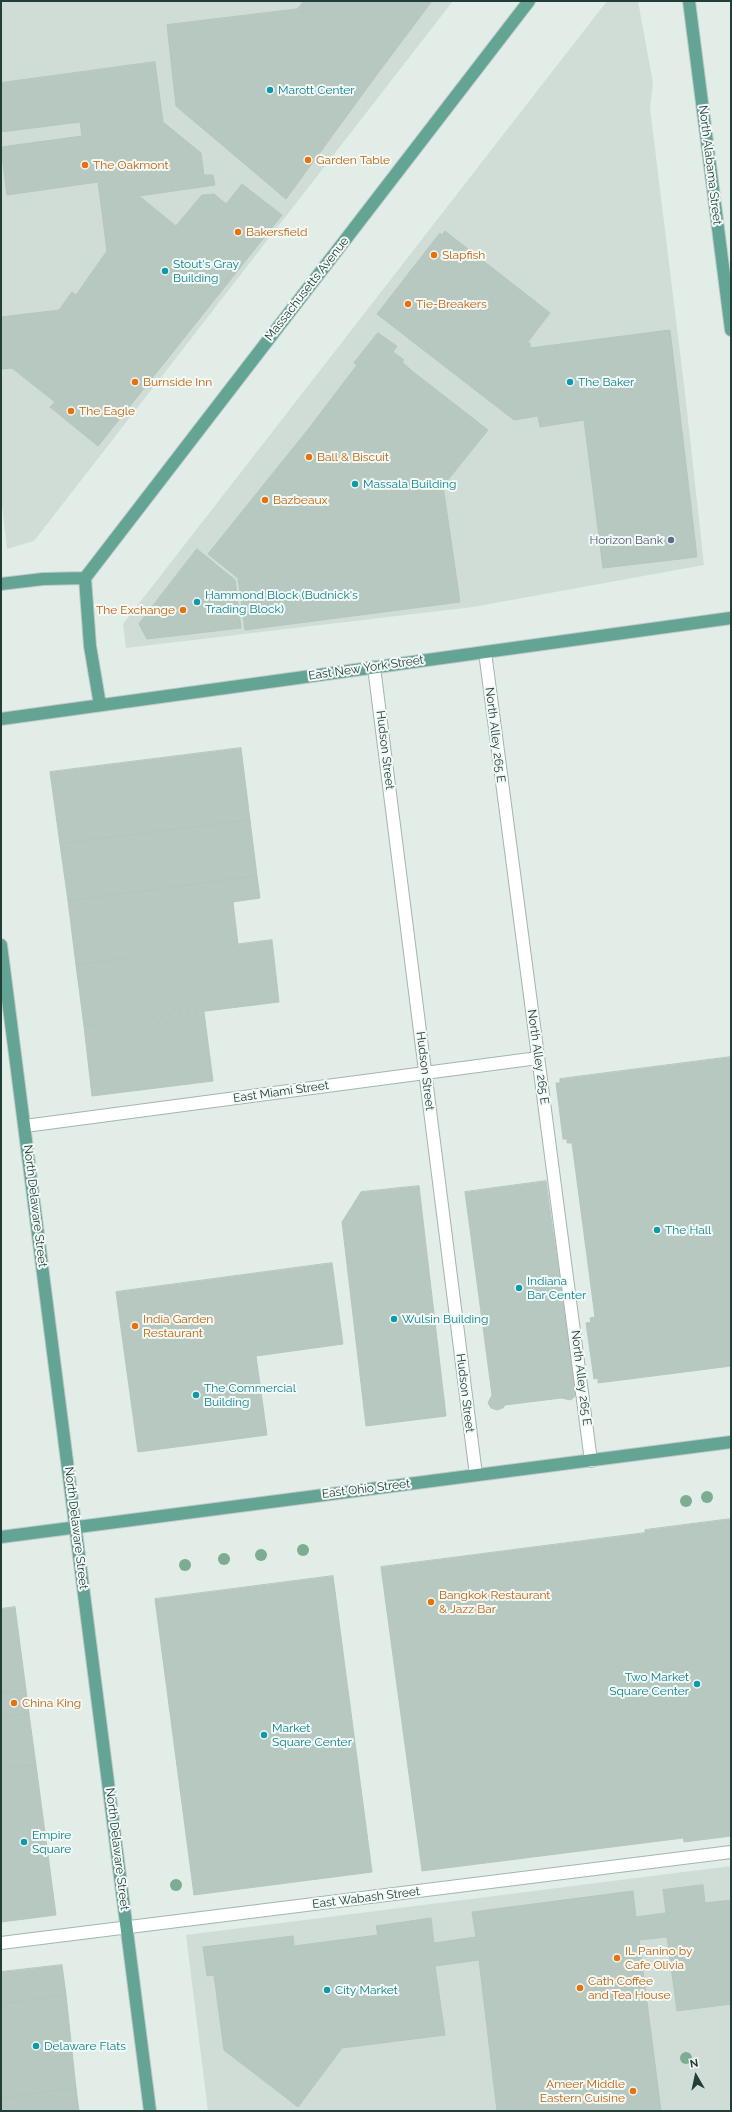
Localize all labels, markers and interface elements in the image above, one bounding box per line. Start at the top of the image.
place label: Marott Center [278,83,355,97]
marker: Marott Center [265,85,275,95]
street label: North Alabama Street [696,104,724,226]
place label: Garden Table [316,153,390,167]
marker: Garden Table [303,155,313,165]
place label: The Oakmont [93,158,168,172]
marker: The Oakmont [80,160,90,170]
place label: Bakersfield [246,225,307,239]
marker: Bakersfield [233,227,243,237]
street label: Massachusetts Avenue [262,234,352,344]
place label: Slapfish [442,248,485,262]
marker: Slapfish [429,250,439,260]
place label: Stout's Gray Building [173,257,239,285]
marker: Stout's Gray Building [160,266,170,276]
place label: Tie-Breakers [416,297,487,311]
marker: Tie-Breakers [403,299,413,309]
place label: Burnside Inn [143,375,212,389]
place label: The Baker [578,375,634,389]
marker: Burnside Inn [130,377,140,387]
marker: The Baker [565,377,575,387]
place label: The Eagle [79,404,135,418]
marker: The Eagle [66,406,76,416]
place label: Ball & Biscuit [317,450,389,464]
marker: Ball & Biscuit [304,452,314,462]
place label: Massala Building [363,477,456,491]
marker: Massala Building [350,479,360,489]
place label: Bazbeaux [273,493,328,507]
marker: Bazbeaux [260,495,270,505]
place label: Horizon Bank [589,533,663,547]
marker: Horizon Bank [666,535,676,545]
place label: Hammond Block (Budnick's Trading Block) [205,588,358,616]
marker: Hammond Block (Budnick's Trading Block) [192,597,202,607]
place label: The Exchange [96,603,175,617]
marker: The Exchange [178,605,188,615]
street label: East New York Street [307,653,425,683]
street label: North Alley 265 E [482,686,508,784]
street label: Hudson Street [373,710,397,790]
street label: North Alley 265 E [524,1008,552,1106]
street label: Hudson Street [413,1031,437,1111]
street label: East Miami Street [232,1078,330,1106]
street label: North Delaware Street [20,1144,50,1268]
place label: The Hall [665,1223,711,1237]
marker: The Hall [652,1225,662,1235]
place label: Indiana Bar Center [527,1274,586,1302]
marker: Indiana Bar Center [514,1283,524,1293]
place label: India Garden Restaurant [143,1312,213,1340]
place label: Wulsin Building [402,1312,488,1326]
marker: Wulsin Building [389,1314,399,1324]
marker: India Garden Restaurant [130,1321,140,1331]
street label: North Alley 265 E [568,1329,594,1427]
street label: Hudson Street [453,1353,477,1433]
place label: The Commercial Building [204,1381,296,1409]
marker: The Commercial Building [191,1390,201,1400]
street label: North Delaware Street [61,1466,91,1590]
street label: East Ohio Street [321,1476,411,1502]
place label: Bangkok Restaurant & Jazz Bar [439,1588,550,1616]
marker: Bangkok Restaurant & Jazz Bar [426,1597,436,1607]
place label: Two Market Square Center [609,1670,689,1698]
marker: Two Market Square Center [692,1679,702,1689]
place label: China King [22,1696,81,1710]
marker: China King [9,1698,19,1708]
place label: Market Square Center [272,1721,352,1749]
marker: Market Square Center [259,1730,269,1740]
street label: North Delaware Street [102,1787,132,1911]
place label: Empire Square [32,1828,71,1856]
marker: Empire Square [19,1837,29,1847]
street label: East Wabash Street [311,1884,421,1912]
place label: IL Panino by Cafe Olivia [625,1944,692,1972]
marker: IL Panino by Cafe Olivia [612,1953,622,1963]
place label: Cath Coffee and Tea House [588,1974,671,2002]
place label: City Market [335,1983,398,1997]
marker: Cath Coffee and Tea House [575,1983,585,1993]
marker: City Market [322,1985,332,1995]
place label: Delaware Flats [44,2039,126,2053]
marker: Delaware Flats [31,2041,41,2051]
north arrow [676,2056,716,2096]
text: N [689,2057,699,2071]
place label: Ameer Middle Eastern Cuisine [540,2077,625,2105]
marker: Ameer Middle Eastern Cuisine [628,2086,638,2096]

